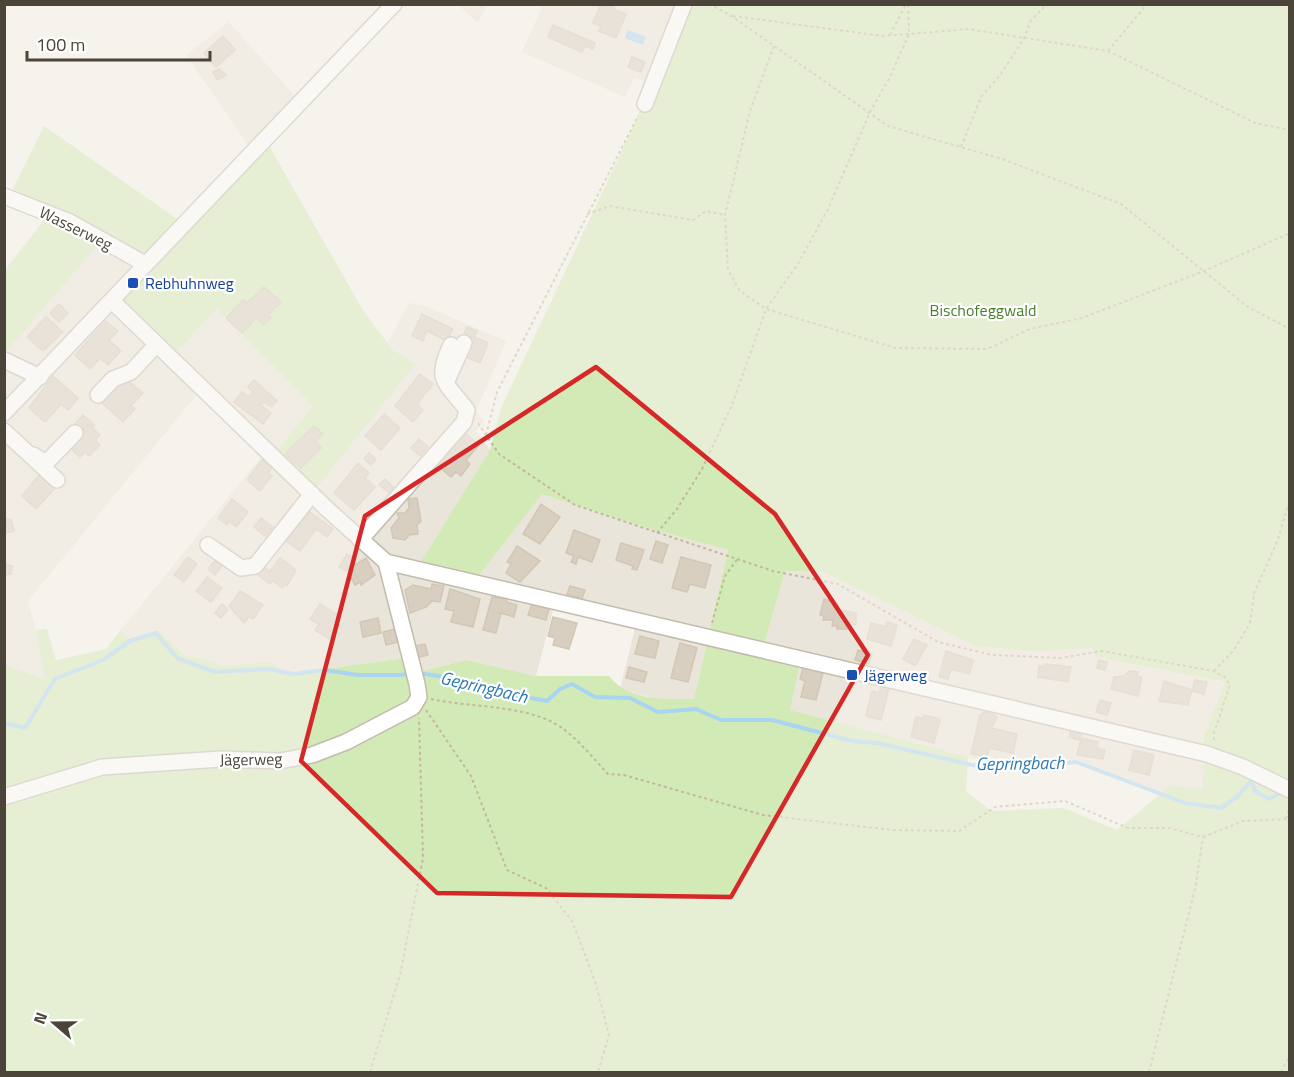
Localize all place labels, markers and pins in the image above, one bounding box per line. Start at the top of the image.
place label: Rebhuhnweg [145,271,234,295]
marker: Rebhuhnweg [126,276,140,290]
place label: Jägerweg [864,663,927,687]
marker: Jägerweg [845,668,859,682]

